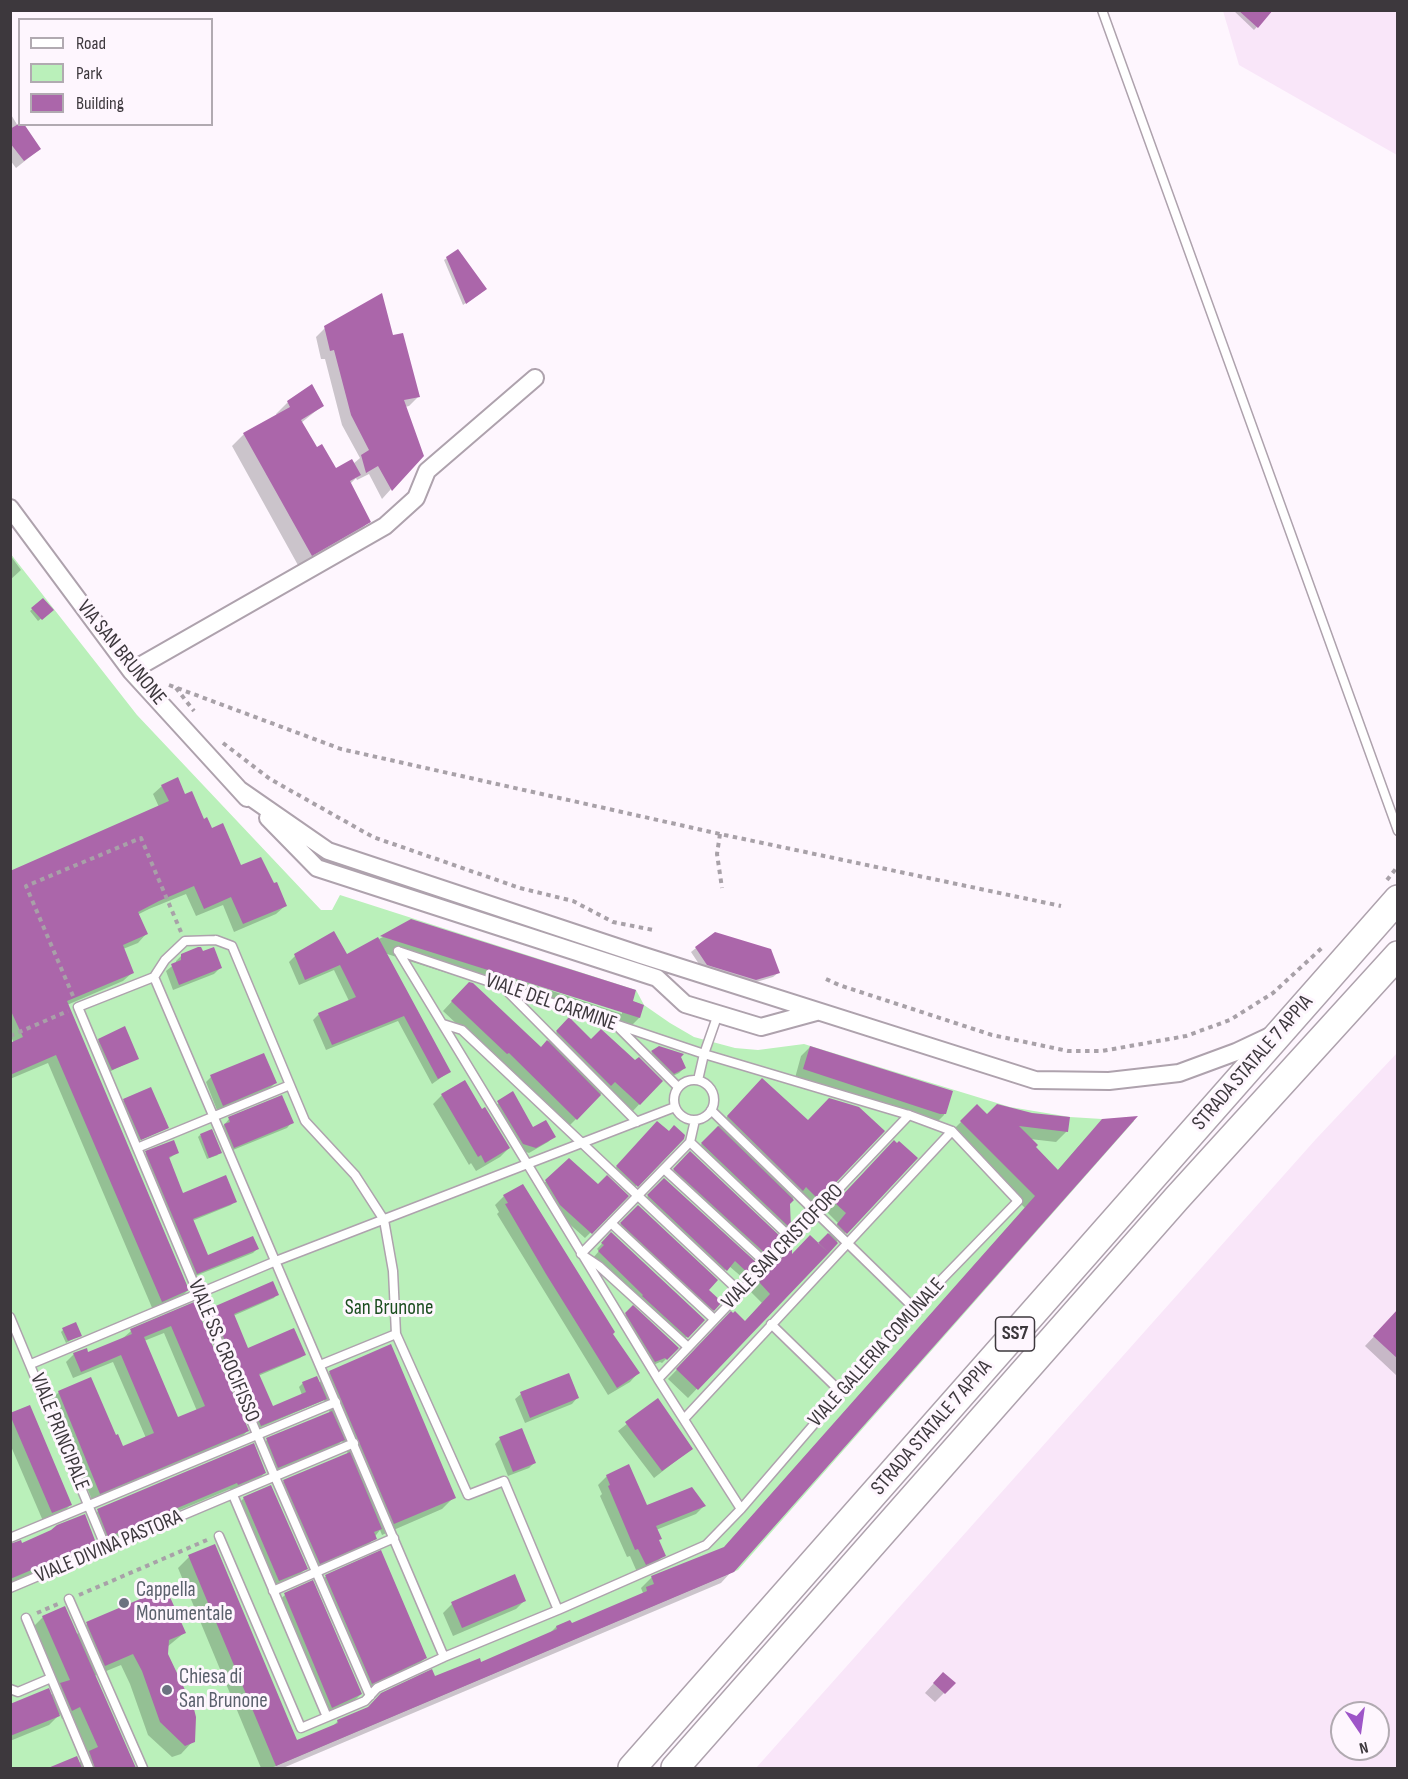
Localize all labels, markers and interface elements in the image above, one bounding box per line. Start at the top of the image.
legend [18,18,213,126]
text: Road [76,33,106,54]
text: Park [76,63,102,84]
text: Building [76,93,124,114]
street label: VIA SAN BRUNONE [71,595,171,711]
street label: VIALE DEL CARMINE [482,969,620,1037]
street label: STRADA STATALE 7 APPIA [1187,990,1319,1136]
street label: VIALE SAN CRISTOFORO [717,1179,849,1315]
street label: VIALE GALLERIA COMUNALE [803,1273,951,1433]
street label: VIALE SS. CROCIFISSO [182,1276,264,1426]
park label: San Brunone [345,1296,433,1322]
road number: SS7 [996,1317,1034,1351]
street label: STRADA STATALE 7 APPIA [866,1355,998,1501]
street label: VIALE PRINCIPALE [24,1370,94,1494]
street label: VIALE DIVINA PASTORA [32,1505,186,1589]
place label: Cappella Monumentale [136,1578,233,1628]
marker: Cappella Monumentale [117,1596,131,1610]
place label: Chiesa di San Brunone [179,1665,268,1715]
marker: Chiesa di San Brunone [160,1683,174,1697]
north arrow [1330,1701,1390,1761]
text: N [1357,1737,1370,1757]

